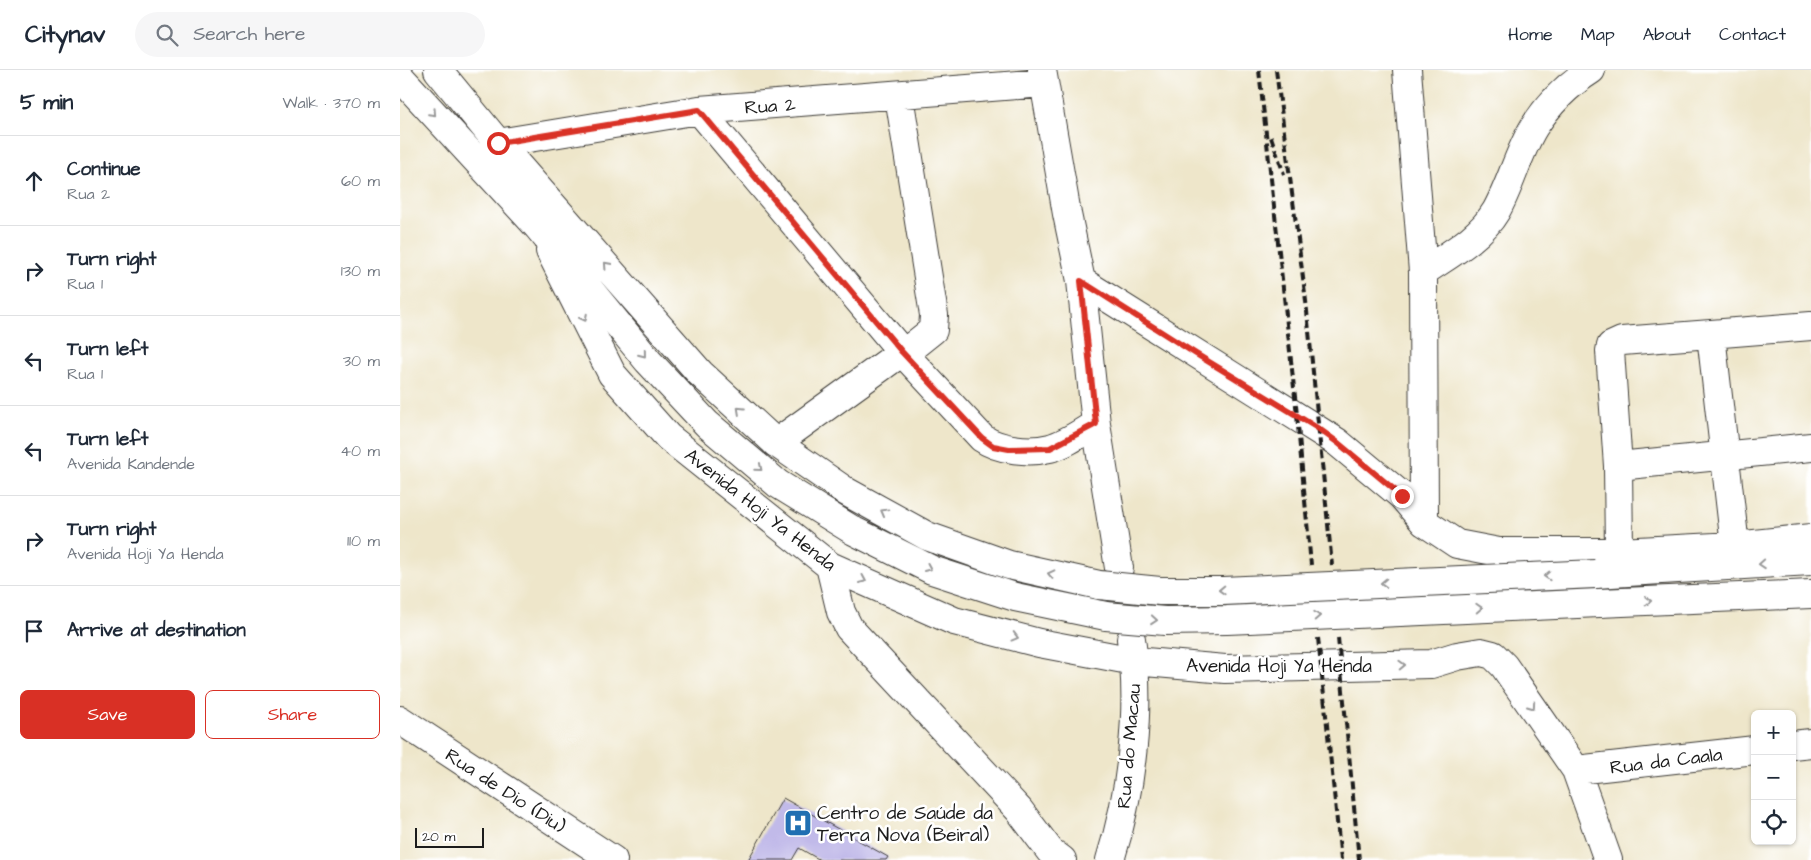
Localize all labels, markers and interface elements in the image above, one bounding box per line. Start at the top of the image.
search box [135,12,485,57]
text: Citynav [25,18,105,52]
icon: search [153,21,181,49]
text: Search here [193,21,305,48]
text: Home [1508,22,1553,47]
text: Map [1581,22,1615,47]
text: About [1643,22,1691,47]
text: Contact [1719,22,1786,47]
text: 5 min [20,88,73,117]
street label: Rua 2 [744,91,797,122]
text: Walk · 370 m [282,92,380,114]
one-way arrow [427,107,436,116]
route start [487,132,510,155]
text: Continue [67,156,141,183]
icon: ahead [20,167,48,195]
text: 60 m [341,170,380,192]
text: Rua 2 [67,183,110,205]
text: Turn right [67,246,156,273]
icon: right [20,257,48,285]
text: 130 m [341,260,380,282]
one-way arrow [604,262,613,271]
text: Rua 1 [67,273,103,295]
one-way arrow [578,313,588,322]
text: Turn left [67,336,148,363]
icon: left [20,347,48,375]
one-way arrow [637,349,646,358]
text: 30 m [343,350,380,372]
text: Rua 1 [67,363,103,385]
one-way arrow [737,407,746,416]
text: Turn left [67,426,148,453]
icon: left [20,437,48,465]
text: 40 m [340,440,380,462]
street label: Avenida Hoji Ya Henda [679,442,842,578]
text: Avenida Kandende [67,453,195,475]
one-way arrow [753,462,762,471]
route end [1391,485,1414,508]
one-way arrow [880,509,889,519]
text: Turn right [67,516,156,543]
icon: right [20,527,48,555]
text: 110 m [347,530,380,552]
text: Avenida Hoji Ya Henda [67,543,224,565]
one-way arrow [1758,558,1766,569]
one-way arrow [923,561,932,572]
one-way arrow [1047,570,1056,580]
one-way arrow [1542,571,1550,582]
one-way arrow [858,574,867,585]
one-way arrow [1380,577,1388,588]
one-way arrow [1218,585,1226,596]
one-way arrow [1644,596,1652,606]
one-way arrow [1475,603,1483,614]
one-way arrow [1313,610,1321,621]
one-way arrow [1151,614,1159,625]
icon: arrive [20,617,48,645]
text: Arrive at destination [67,617,246,644]
one-way arrow [1010,631,1018,641]
street label: Avenida Hoji Ya Henda [1186,653,1372,680]
one-way arrow [1398,660,1406,670]
street label: Rua do Macau [1111,682,1148,810]
button: Save [20,690,195,739]
button: Share [205,690,380,739]
one-way arrow [1526,700,1535,710]
map controls [1751,710,1796,845]
button: + [1751,710,1796,755]
street label: Rua da Caala [1608,741,1724,782]
street label: Rua de Dio (Diu) [440,742,571,841]
button: − [1751,755,1796,800]
place label: Centro de Saúde da Terra Nova (Beiral) [817,800,993,849]
button: locate [1751,800,1796,845]
hospital icon: Centro de Saúde da Terra Nova (Beiral) [783,808,813,838]
scale bar [415,825,484,848]
text: 20 m [422,827,455,847]

